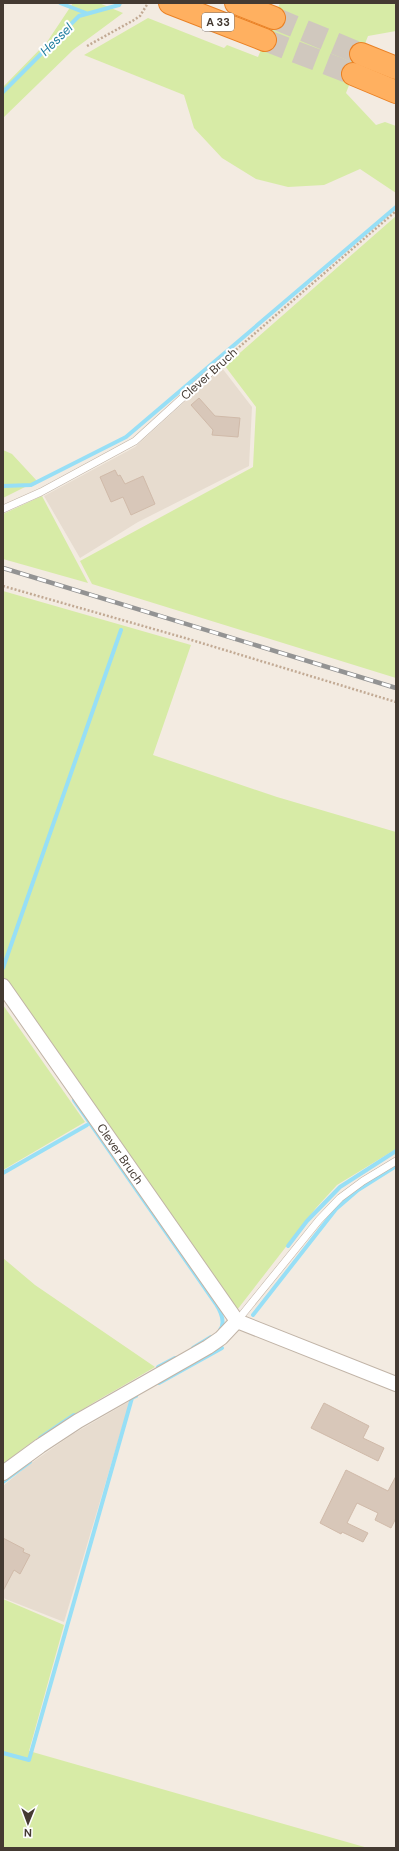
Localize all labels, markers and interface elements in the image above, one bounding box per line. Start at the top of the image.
road number: A 33 [202,13,234,31]
water label: Hessel [36,19,77,59]
street label: Clever Bruch [177,344,241,404]
street label: Clever Bruch [93,1120,147,1188]
north arrow [8,1803,48,1843]
text: N [24,1826,32,1840]

